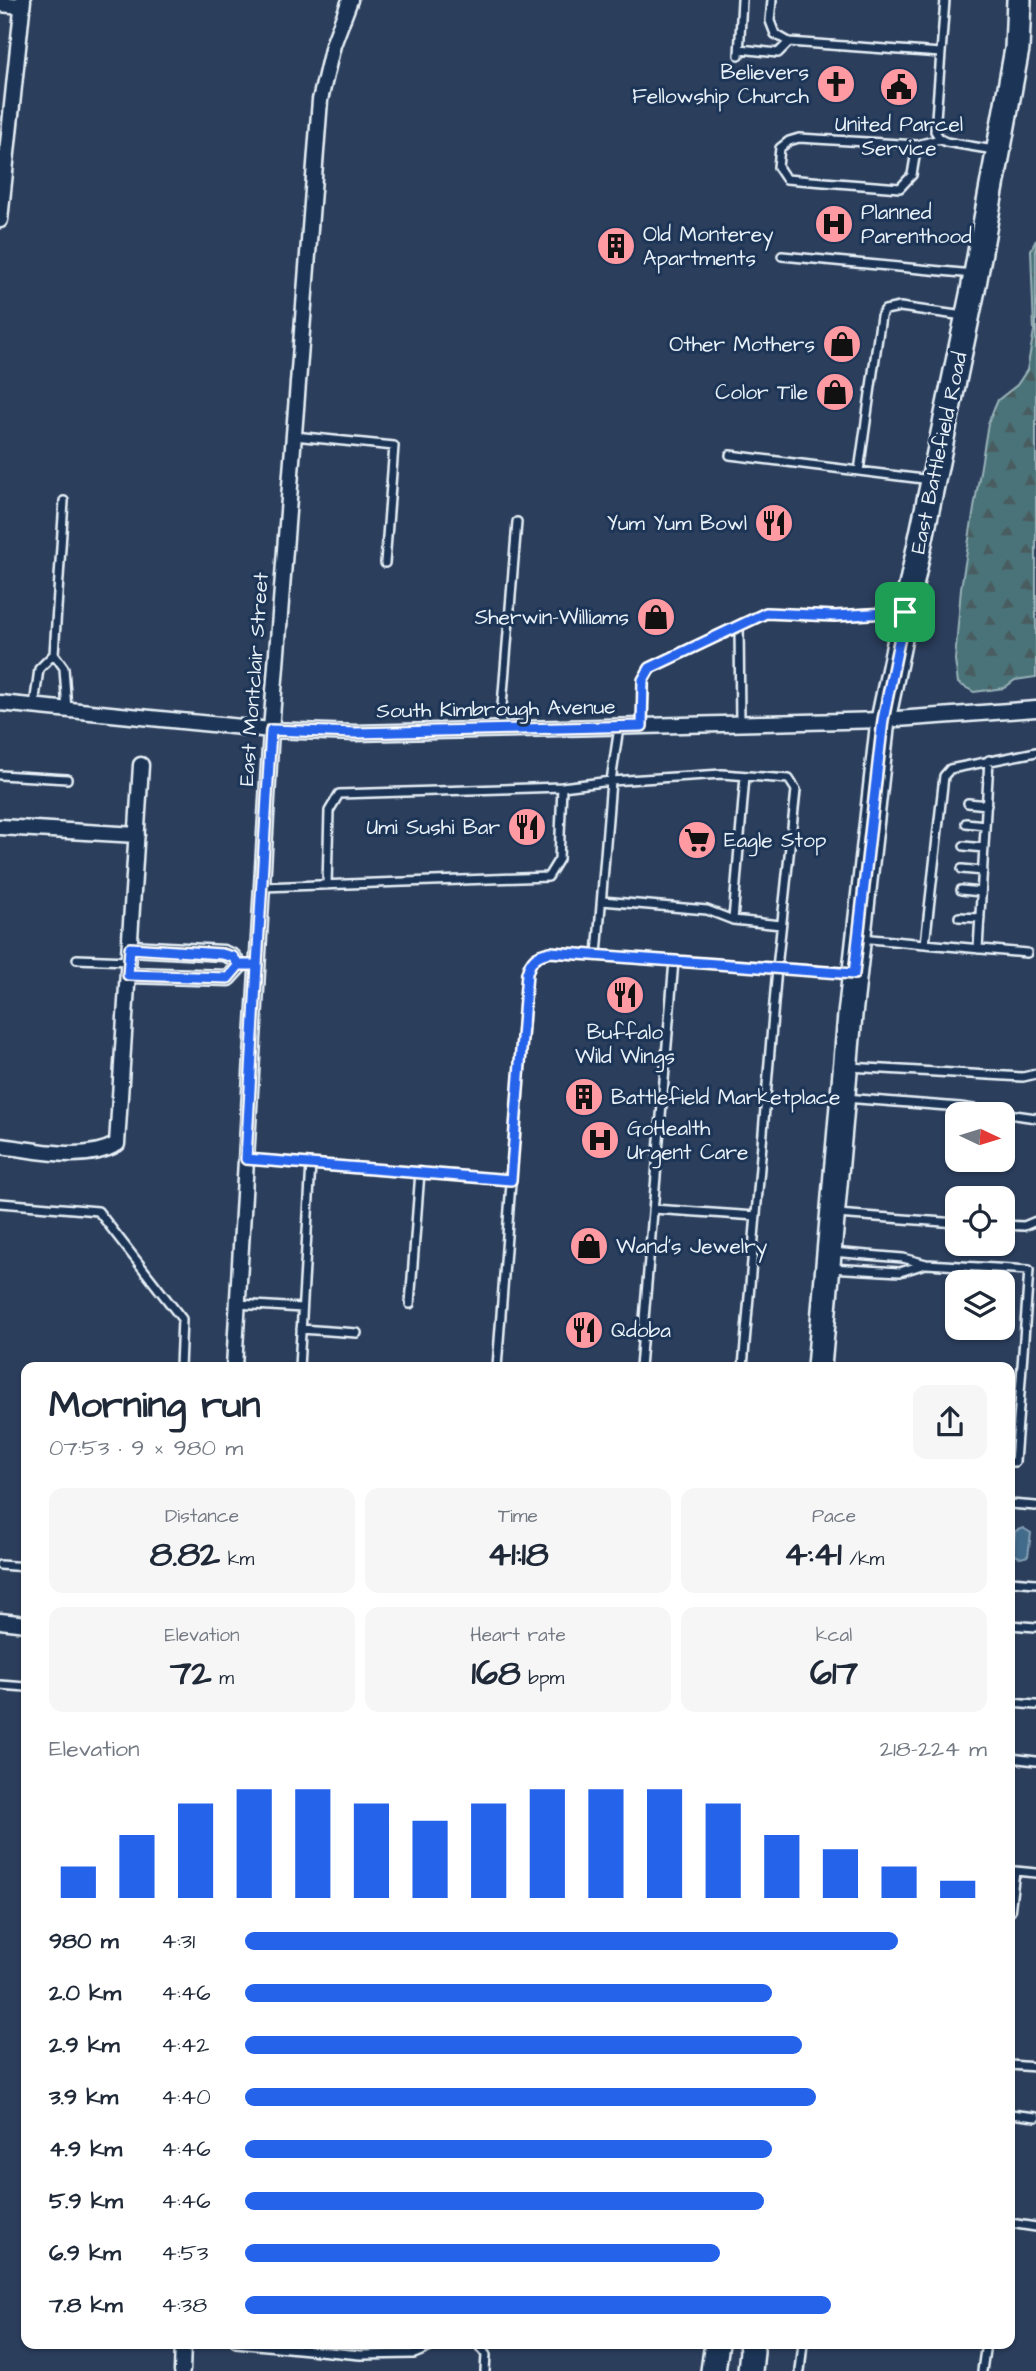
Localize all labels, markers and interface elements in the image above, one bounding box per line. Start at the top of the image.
place label: Believers Fellowship Church [632,58,810,112]
church icon: Believers Fellowship Church [815,63,857,105]
public building icon: United Parcel Service [878,66,920,108]
place label: United Parcel Service [835,110,963,163]
place label: Planned Parenthood [861,198,972,251]
hospital icon: Planned Parenthood [813,203,855,245]
place label: Old Monterey Apartments [643,220,774,274]
building icon: Old Monterey Apartments [595,225,637,267]
shop icon: Other Mothers [821,323,863,365]
place label: Other Mothers [669,330,815,359]
street label: East Battlefield Road [903,349,975,557]
shop icon: Color Tile [814,371,856,413]
place label: Color Tile [715,378,808,407]
restaurant icon: Yum Yum Bowl [753,502,795,544]
place label: Yum Yum Bowl [607,509,747,538]
street label: East Montclair Street [232,571,276,787]
pin [875,582,935,642]
icon: arrive [886,593,924,631]
shop icon: Sherwin-Williams [635,596,677,638]
place label: Sherwin-Williams [475,603,629,632]
street label: South Kimbrough Avenue [376,692,616,728]
restaurant icon: Umi Sushi Bar [506,806,548,848]
place label: Umi Sushi Bar [366,813,500,842]
supermarket icon: Eagle Stop [676,819,718,861]
place label: Eagle Stop [724,826,827,857]
restaurant icon: Buffalo Wild Wings [604,974,646,1016]
place label: Buffalo Wild Wings [575,1018,675,1073]
building icon: Battlefield Marketplace [563,1076,605,1118]
place label: Battlefield Marketplace [611,1083,840,1113]
north arrow [945,1102,1015,1172]
map controls [945,1102,1015,1340]
place label: GoHealth Urgent Care [627,1114,748,1169]
hospital icon: GoHealth Urgent Care [579,1119,621,1161]
button: locate [945,1186,1015,1256]
shop icon: Wand's Jewelry [568,1225,610,1267]
place label: Wand's Jewelry [616,1232,768,1263]
button: layers [945,1270,1015,1340]
restaurant icon: Qdoba [563,1309,605,1351]
place label: Qdoba [611,1316,671,1345]
text: Morning run [49,1380,261,1432]
button: share [913,1385,987,1459]
text: 07:53 · 9 × 980 m [49,1432,243,1464]
text: Distance [165,1503,239,1530]
text: Time [498,1503,538,1530]
text: Pace [812,1503,856,1530]
text: 8.82 [150,1530,220,1579]
text: 41:18 [487,1530,549,1579]
text: 4:41 [784,1530,842,1579]
text: km [220,1546,254,1573]
text: /km [842,1546,884,1573]
text: Elevation [165,1622,239,1649]
text: Heart rate [470,1622,566,1649]
text: kcal [816,1622,852,1649]
text: 72 [170,1649,212,1698]
text: 168 [472,1649,521,1698]
text: 617 [810,1649,858,1698]
text: m [212,1665,234,1692]
text: bpm [521,1665,564,1692]
text: Elevation [49,1733,140,1765]
text: 218–224 m [880,1733,987,1765]
text: 980 m [49,1925,119,1957]
text: 4:31 [161,1925,195,1957]
text: 2.0 km [49,1977,121,2009]
text: 4:46 [161,1977,211,2009]
text: 2.9 km [49,2029,120,2061]
text: 4:42 [161,2029,209,2061]
text: 3.9 km [49,2081,118,2113]
text: 4:40 [161,2081,211,2113]
text: 4.9 km [49,2133,122,2165]
text: 4:46 [161,2133,211,2165]
text: 5.9 km [49,2185,123,2217]
text: 4:46 [161,2185,211,2217]
text: 6.9 km [49,2237,121,2269]
text: 4:53 [161,2237,208,2269]
text: 7.8 km [49,2289,123,2321]
text: 4:38 [161,2289,207,2321]

